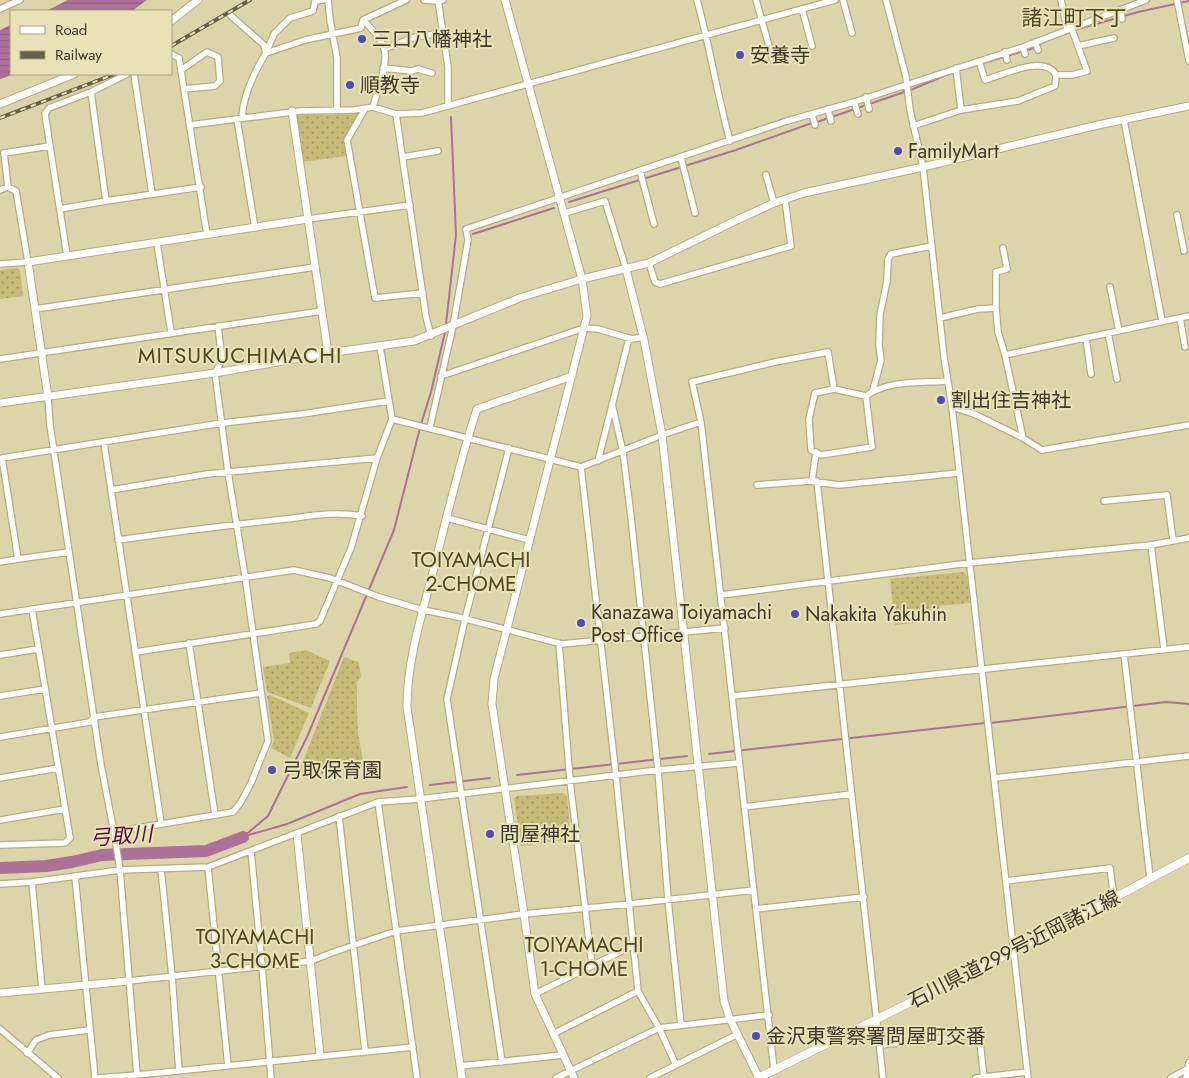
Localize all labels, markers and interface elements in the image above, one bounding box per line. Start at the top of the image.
district label: 諸江町下丁 [1022,3,1127,33]
legend [10,10,172,75]
text: Road [55,19,87,41]
place label: 三口八幡神社 [372,25,492,54]
marker: 三口八幡神社 [356,33,368,45]
place label: 安養寺 [750,41,810,70]
text: Railway [55,44,102,66]
marker: 安養寺 [734,49,746,61]
place label: 順教寺 [360,71,420,100]
marker: 順教寺 [344,79,356,91]
place label: FamilyMart [908,137,999,166]
marker: FamilyMart [892,145,904,157]
district label: MITSUKUCHIMACHI [138,339,342,371]
place label: 割出住吉神社 [951,386,1071,415]
marker: 割出住吉神社 [935,394,947,406]
district label: TOIYAMACHI 2-CHOME [412,545,530,599]
place label: Kanazawa Toiyamachi Post Office [591,598,772,650]
place label: Nakakita Yakuhin [805,600,947,629]
marker: Nakakita Yakuhin [789,608,801,620]
marker: Kanazawa Toiyamachi Post Office [575,617,587,629]
place label: 弓取保育園 [282,756,382,785]
marker: 弓取保育園 [266,764,278,776]
water label: 弓取川 [89,819,155,853]
place label: 問屋神社 [500,820,580,849]
marker: 問屋神社 [484,828,496,840]
street label: 石川県道299号近岡諸江線 [903,883,1125,1016]
district label: TOIYAMACHI 3-CHOME [196,922,314,976]
district label: TOIYAMACHI 1-CHOME [525,930,643,984]
place label: 金沢東警察署問屋町交番 [766,1022,986,1051]
marker: 金沢東警察署問屋町交番 [750,1030,762,1042]

